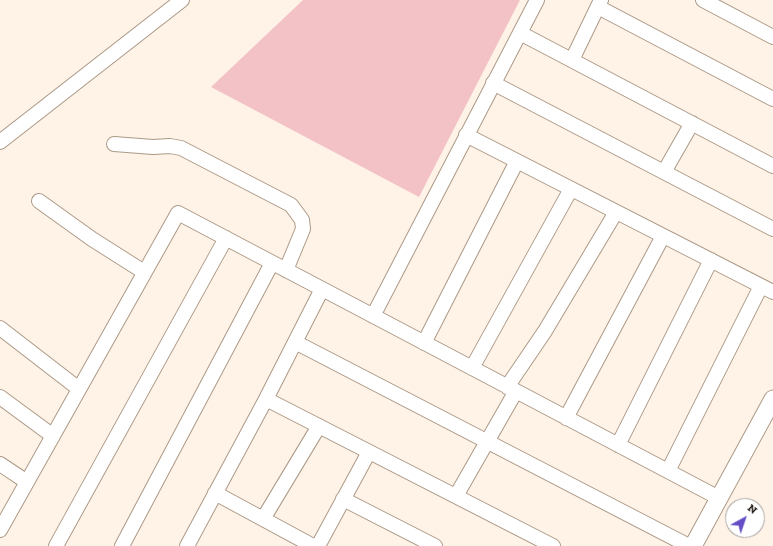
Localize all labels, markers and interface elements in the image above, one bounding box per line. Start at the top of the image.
north arrow [725,498,765,538]
text: N [745,502,760,517]

